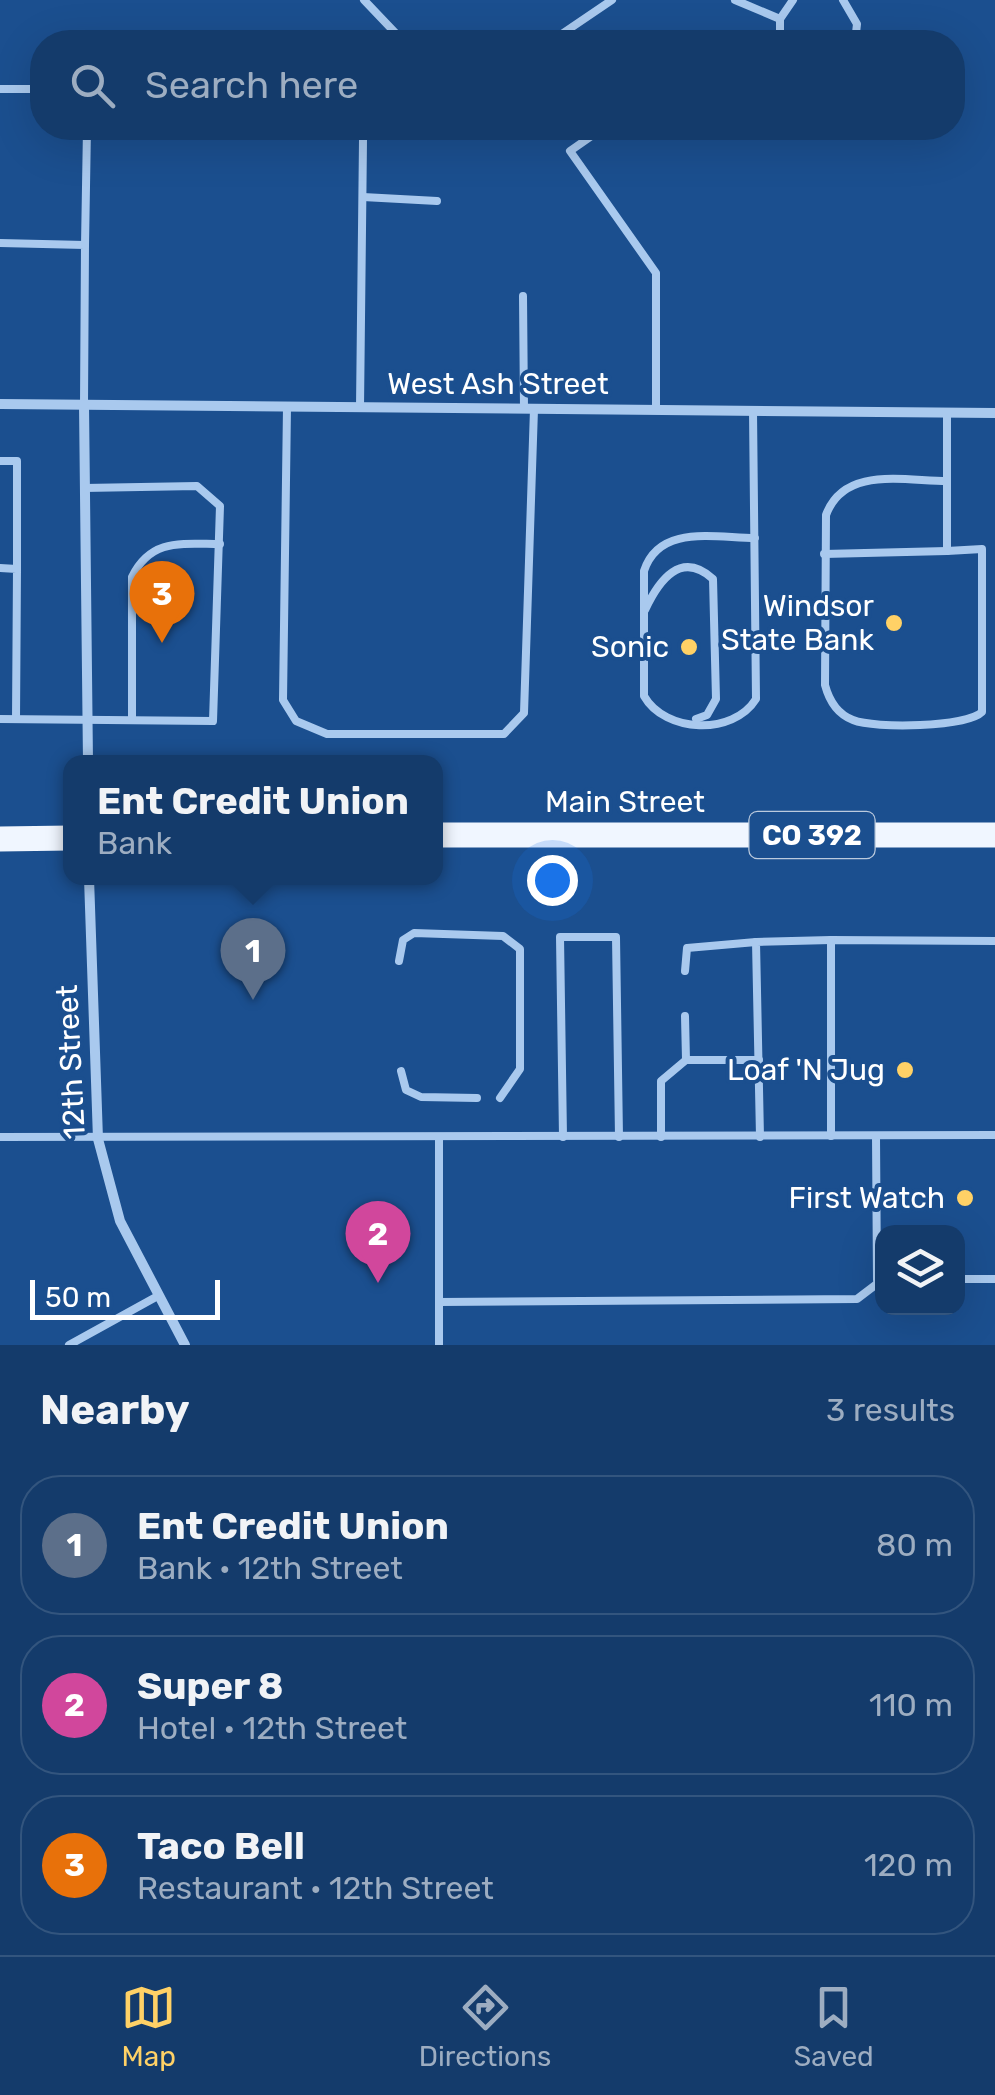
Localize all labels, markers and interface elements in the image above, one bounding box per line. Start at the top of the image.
search box [30,30,965,140]
icon: search [65,58,120,113]
text: Search here [145,62,358,108]
street label: West Ash Street [387,366,609,402]
pin: 3 [130,560,194,643]
place label: Windsor State Bank [721,588,875,658]
marker: Windsor State Bank [883,612,905,634]
place label: Sonic [591,629,669,665]
marker: Sonic [678,636,700,658]
popup [63,755,443,885]
text: Ent Credit Union [97,778,409,824]
street label: Main Street [545,784,705,820]
road number: CO 392 [750,812,874,858]
text: Bank [97,824,172,862]
your location [527,855,578,906]
pin: 1 [220,918,286,1000]
street label: 12th Street [49,984,93,1140]
place label: Loaf 'N Jug [727,1052,885,1088]
marker: Loaf 'N Jug [894,1059,916,1081]
place label: First Watch [789,1180,945,1216]
marker: First Watch [954,1187,976,1209]
pin: 2 [346,1200,410,1283]
map controls [875,1225,965,1315]
button: layers [875,1225,965,1315]
scale bar [30,1275,220,1320]
text: 50 m [45,1281,111,1314]
text: Nearby [40,1385,190,1435]
text: 3 results [826,1391,955,1429]
text: Ent Credit Union [137,1503,449,1549]
text: 1 [67,1526,82,1564]
text: 80 m [876,1526,953,1564]
text: Bank · 12th Street [137,1549,403,1587]
text: Super 8 [137,1663,283,1709]
text: 2 [64,1686,85,1724]
text: 110 m [869,1686,953,1724]
text: Hotel · 12th Street [137,1709,407,1747]
text: Taco Bell [137,1823,305,1869]
text: 3 [64,1846,85,1884]
text: 120 m [864,1846,953,1884]
text: Restaurant · 12th Street [137,1869,494,1907]
tab: Map [121,1980,176,2073]
tab: Directions [419,1980,551,2073]
tab: Saved [794,1980,874,2073]

